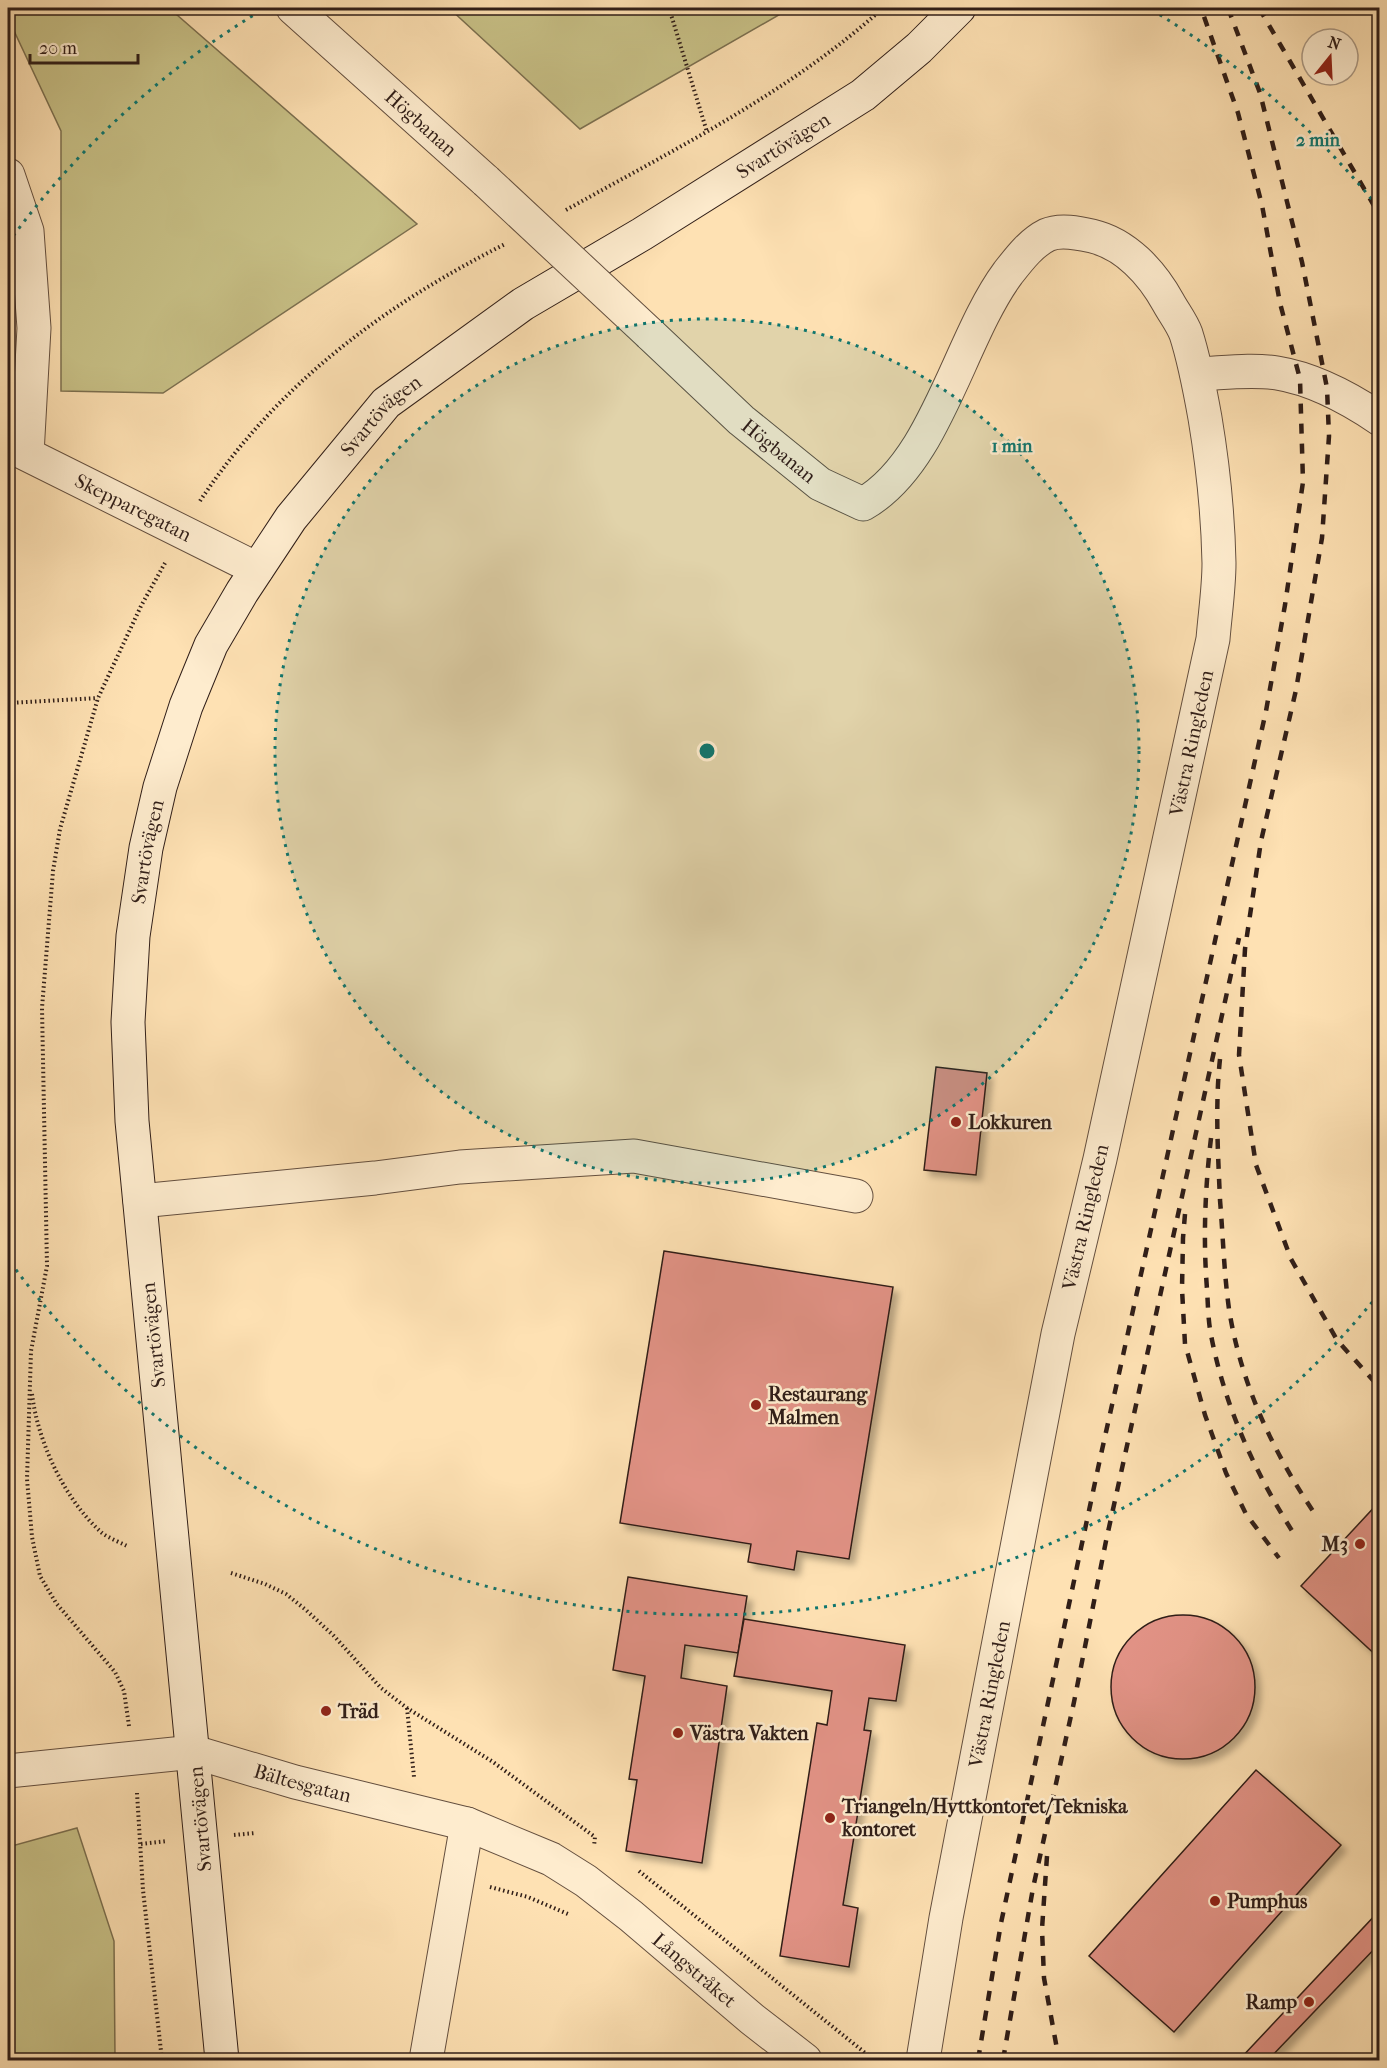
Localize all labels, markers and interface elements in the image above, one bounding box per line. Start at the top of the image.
scale bar [30,27,138,65]
north arrow [1300,27,1360,87]
text: N [1326,32,1344,54]
text: 20 m [39,38,77,59]
street label: Högbanan [380,85,462,162]
street label: Svartövägen [732,108,834,184]
text: 2 min [1296,130,1340,151]
street label: Svartövägen [336,370,426,461]
street label: Högbanan [737,414,821,488]
text: 1 min [991,436,1033,457]
street label: Skepparegatan [71,469,196,547]
street label: Västra Ringleden [1165,667,1218,819]
centre of rings [697,741,717,761]
street label: Svartövägen [127,797,169,906]
place label: Lokkuren [968,1111,1052,1134]
marker: Lokkuren [949,1115,963,1129]
street label: Västra Ringleden [1057,1142,1114,1293]
street label: Svartövägen [136,1281,170,1389]
place label: Restaurang Malmen [767,1383,869,1429]
marker: Restaurang Malmen [749,1398,763,1412]
place label: M3 [1320,1533,1348,1556]
marker: M3 [1353,1537,1367,1551]
street label: Västra Ringleden [964,1618,1015,1770]
place label: Träd [337,1700,380,1723]
marker: Träd [319,1704,333,1718]
place label: Västra Vakten [689,1722,809,1745]
marker: Västra Vakten [671,1726,685,1740]
street label: Bältesgatan [251,1759,354,1807]
street label: Svartövägen [184,1765,217,1873]
place label: Triangeln/Hyttkontoret/Tekniska kontoret [841,1795,1128,1841]
marker: Triangeln/Hyttkontoret/Tekniska kontoret [823,1811,837,1825]
place label: Pumphus [1227,1890,1308,1913]
marker: Pumphus [1208,1894,1222,1908]
street label: Långstråket [647,1928,741,2013]
place label: Ramp [1245,1991,1297,2014]
marker: Ramp [1302,1995,1316,2009]

